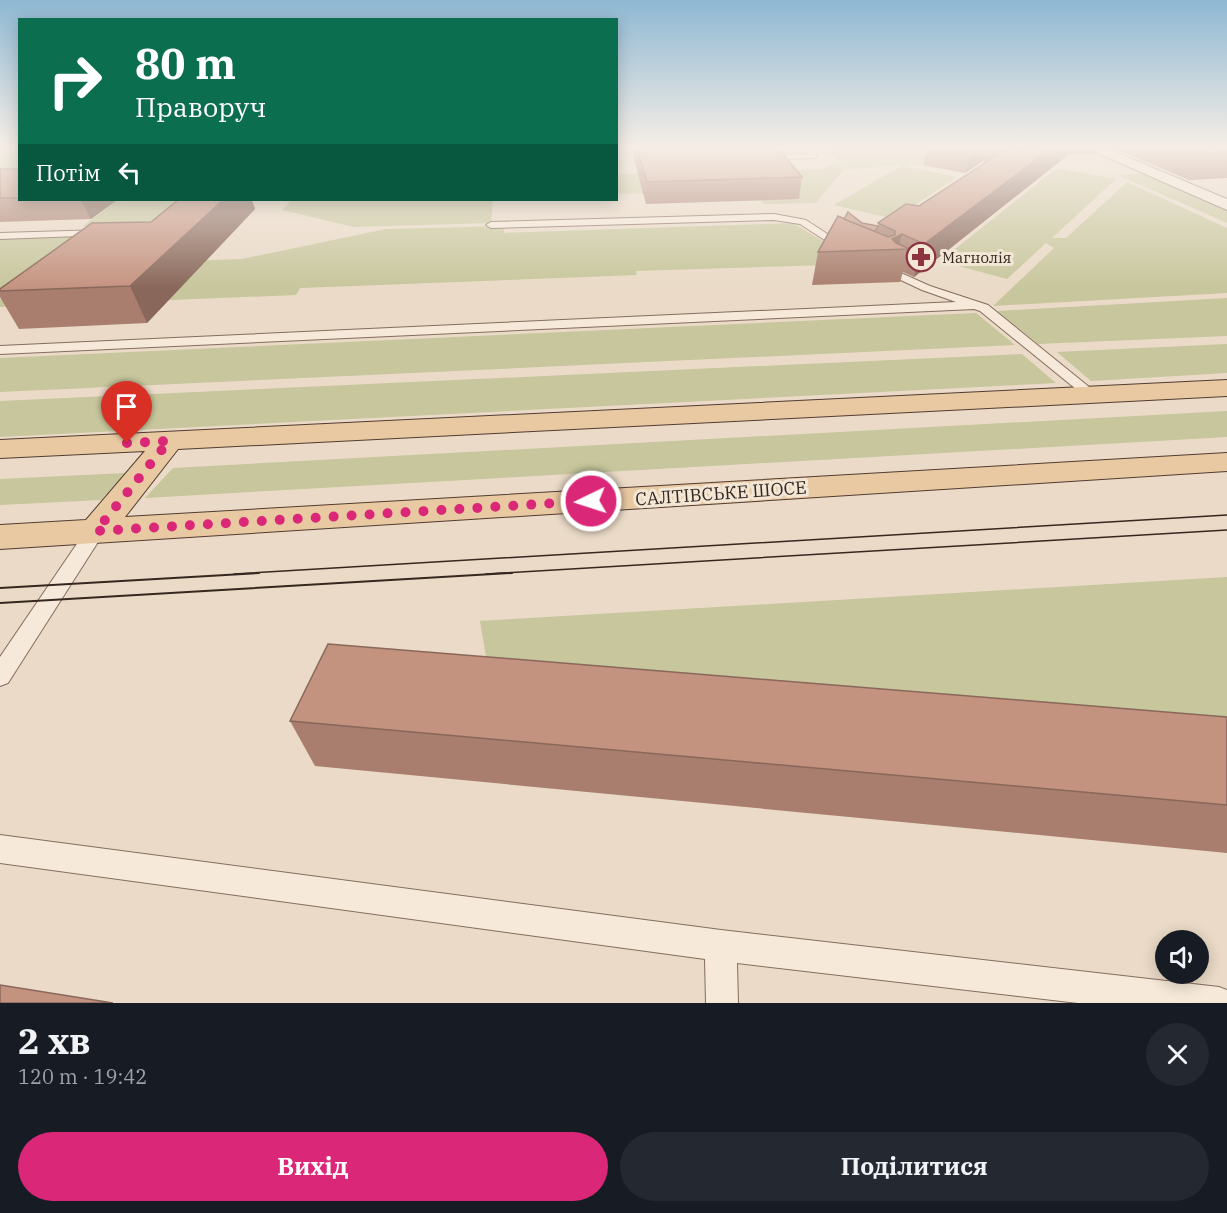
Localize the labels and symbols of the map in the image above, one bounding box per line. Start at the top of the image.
pharmacy icon: Магнолія [905,241,937,273]
place label: Магнолія [942,248,1011,267]
pin [101,381,152,443]
position arrow [559,469,623,533]
street label: САЛТІВСЬКЕ ШОСЕ [635,476,807,510]

